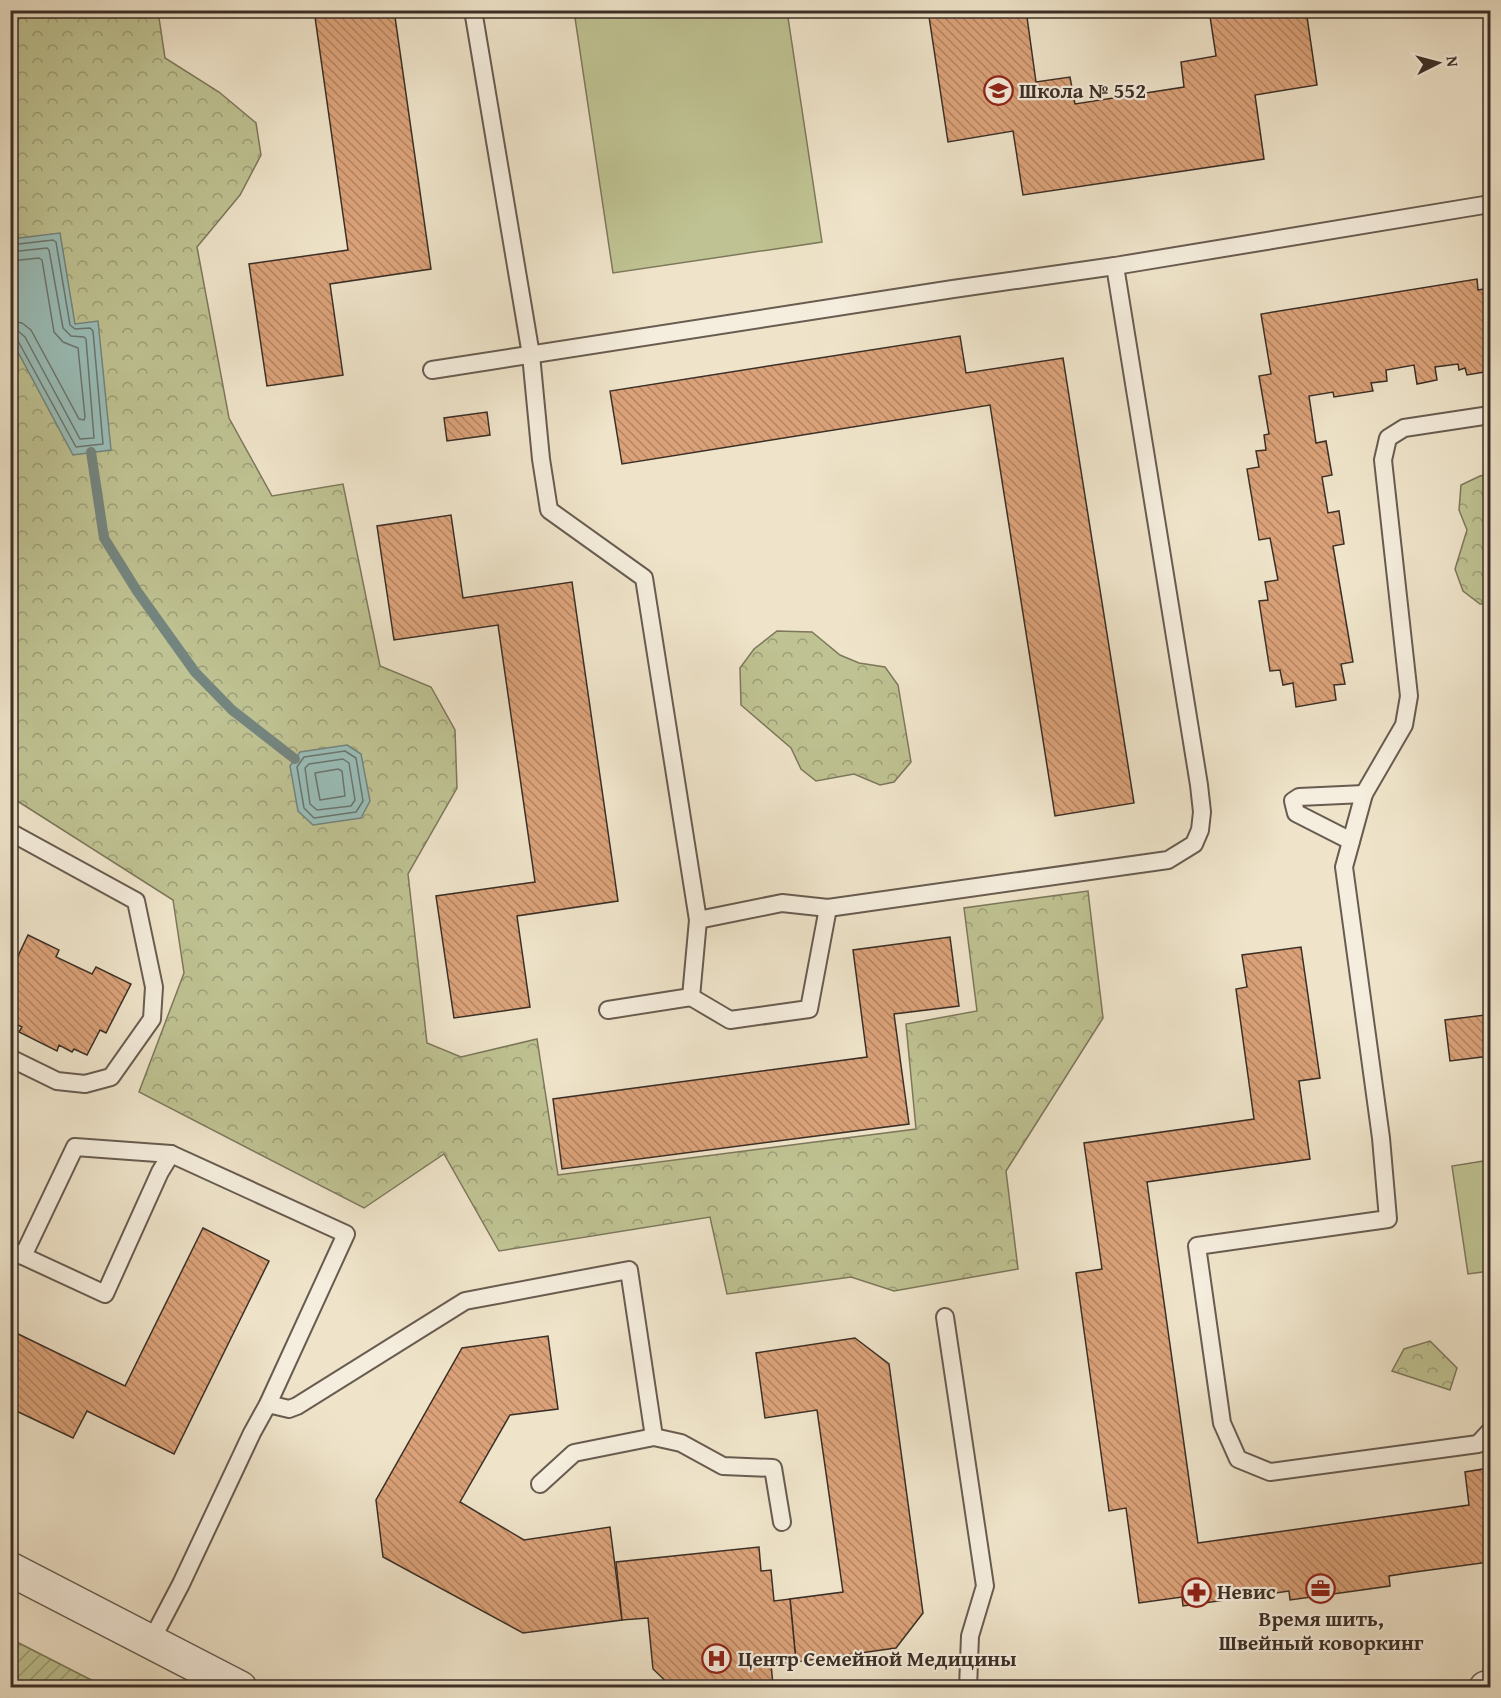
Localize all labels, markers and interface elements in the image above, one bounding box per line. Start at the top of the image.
north arrow [1408,33,1468,93]
text: N [1440,55,1465,68]
school or university icon: Школа № 552 [982,75,1014,107]
place label: Школа № 552 [1019,75,1146,106]
office icon: Время шить, Швейный коворкинг [1305,1572,1337,1604]
pharmacy icon: Невис [1180,1576,1212,1608]
place label: Невис [1217,1576,1276,1607]
place label: Время шить, Швейный коворкинг [1219,1603,1424,1658]
hospital icon: Центр Семейной Медицины [701,1643,733,1675]
place label: Центр Семейной Медицины [738,1643,1016,1674]

